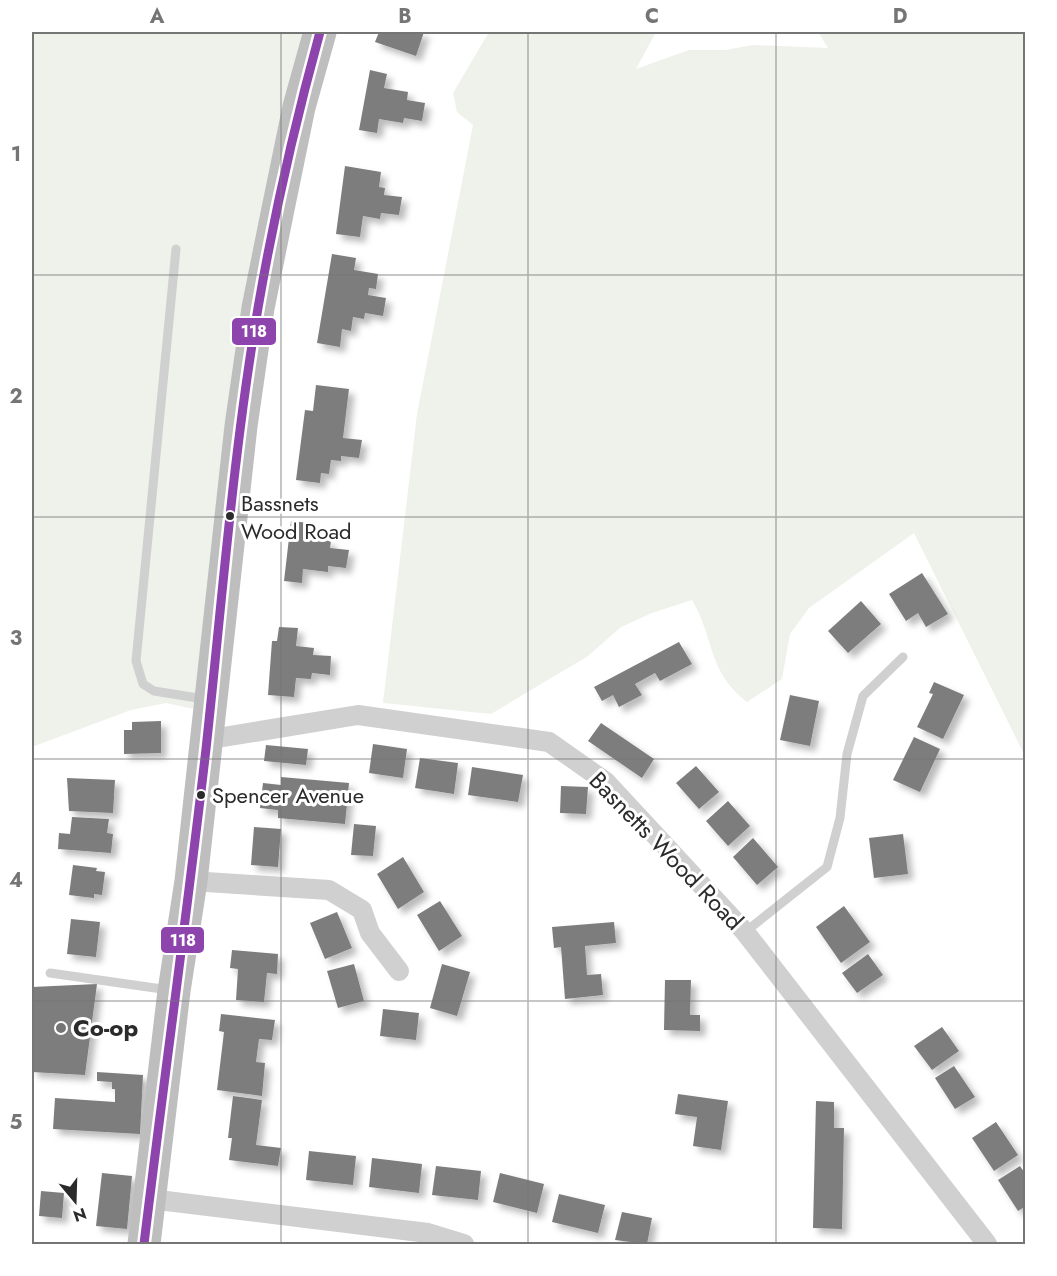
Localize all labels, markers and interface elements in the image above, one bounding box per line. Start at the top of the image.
text: A [149,2,165,31]
text: B [398,2,412,31]
text: C [645,2,659,31]
text: D [893,2,907,31]
text: 1 [11,140,21,169]
line badge: 118 [231,317,277,346]
text: 118 [241,320,267,343]
text: 2 [9,382,23,411]
place label: Bassnets Wood Road [241,487,352,547]
marker: Bassnets Wood Road [224,510,236,522]
text: 3 [10,624,22,653]
street label: Basnetts Wood Road [581,763,751,938]
place label: Spencer Avenue [212,779,364,811]
marker: Spencer Avenue [195,789,207,801]
text: 4 [9,866,23,895]
line badge: 118 [160,926,205,954]
text: 118 [170,929,196,952]
place label: Co-op [73,1010,138,1045]
marker: Co-op [54,1021,68,1035]
text: 5 [10,1108,23,1137]
north arrow [45,1171,105,1231]
text: N [70,1202,89,1228]

